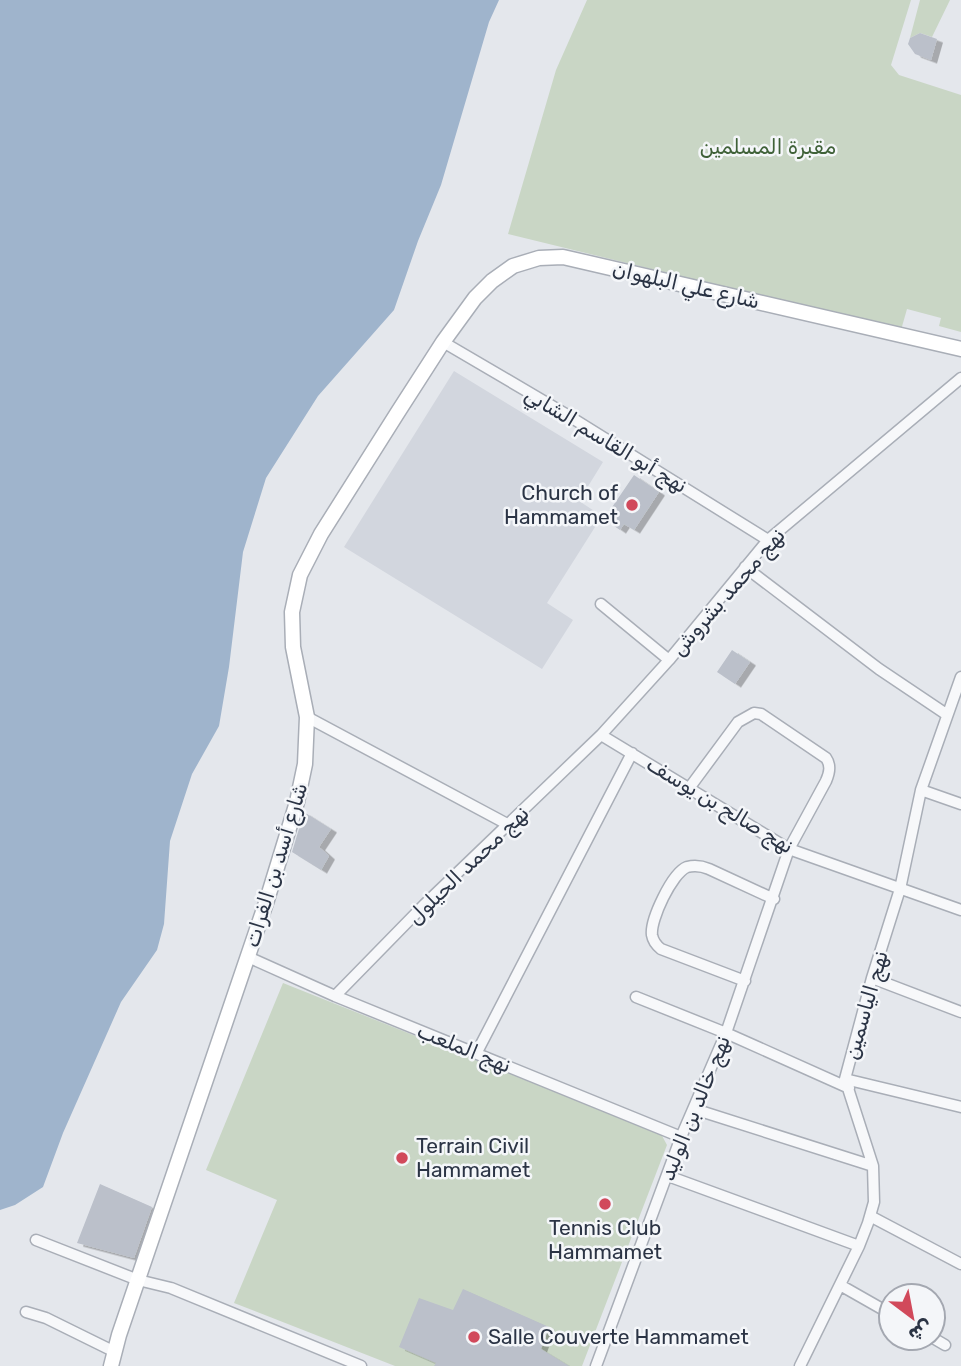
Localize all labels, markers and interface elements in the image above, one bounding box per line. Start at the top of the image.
park label: مقبرة المسلمين [700,134,836,159]
street label: شارع علي البلهوان [609,255,762,318]
street label: نهج أبو القاسم الشابي [518,381,692,501]
place label: Church of Hammamet [504,480,618,529]
marker: Church of Hammamet [624,497,640,513]
street label: نهج محمد بشروش [665,523,791,662]
street label: نهج صالح بن يوسف [641,751,798,860]
street label: شارع أسد بن الفرات [239,779,314,951]
street label: نهج محمد الحيلول [402,800,535,930]
street label: نهج الياسمين [838,948,895,1063]
street label: نهج الملعب [413,1017,515,1080]
street label: نهج خالد بن الوليد [654,1032,737,1185]
place label: Terrain Civil Hammamet [416,1133,530,1182]
marker: Terrain Civil Hammamet [394,1150,410,1166]
marker: Tennis Club Hammamet [597,1196,613,1212]
place label: Tennis Club Hammamet [548,1215,662,1264]
north arrow [877,1282,947,1352]
text: ش [904,1315,937,1347]
place label: Salle Couverte Hammamet [488,1324,749,1349]
marker: Salle Couverte Hammamet [466,1329,482,1345]

